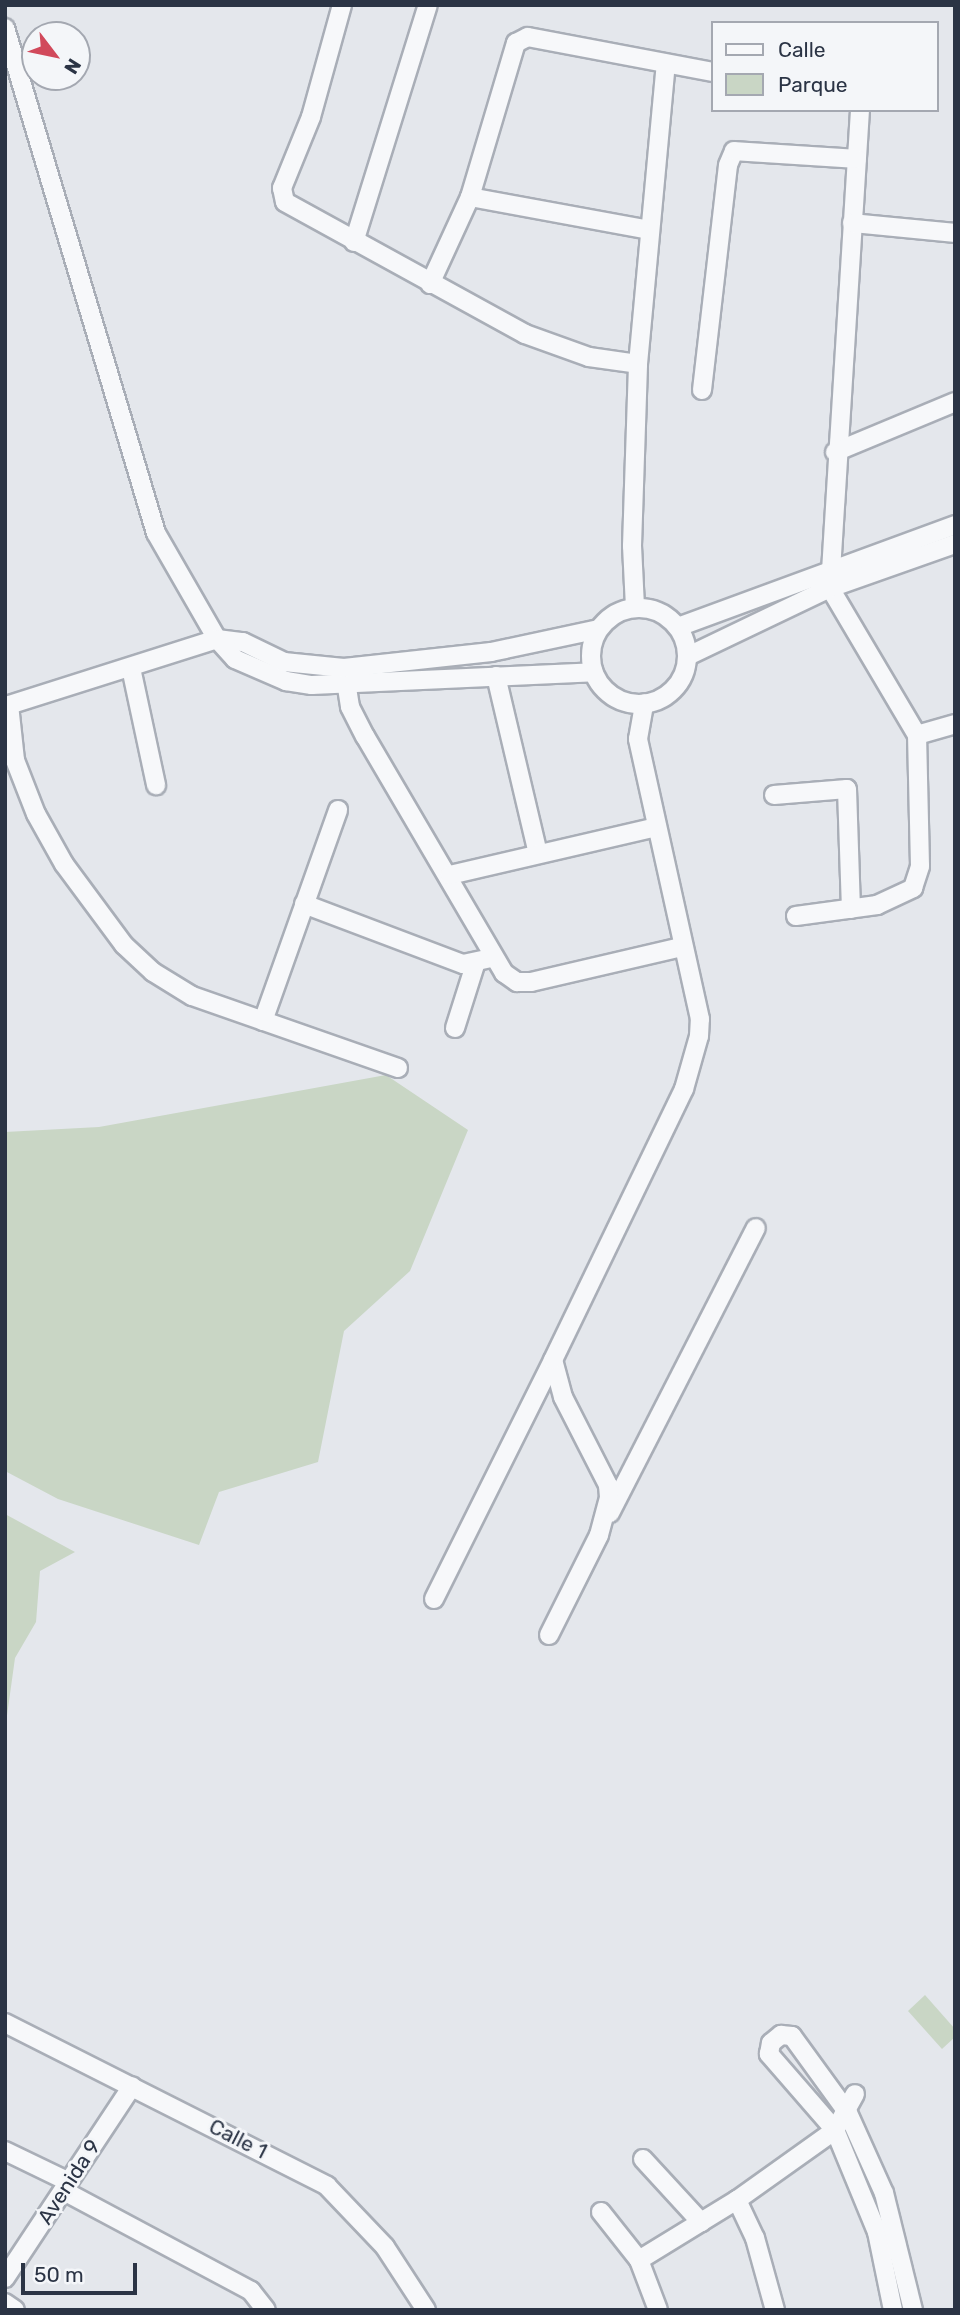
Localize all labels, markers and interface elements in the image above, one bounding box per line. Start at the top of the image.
north arrow [21,21,91,91]
legend [712,21,939,112]
text: Calle [778,37,826,62]
text: N [59,54,86,78]
text: Parque [778,72,848,97]
street label: Calle 1 [205,2114,271,2164]
street label: Avenida 9 [32,2135,106,2229]
scale bar [24,2248,140,2292]
text: 50 m [34,2262,84,2287]

